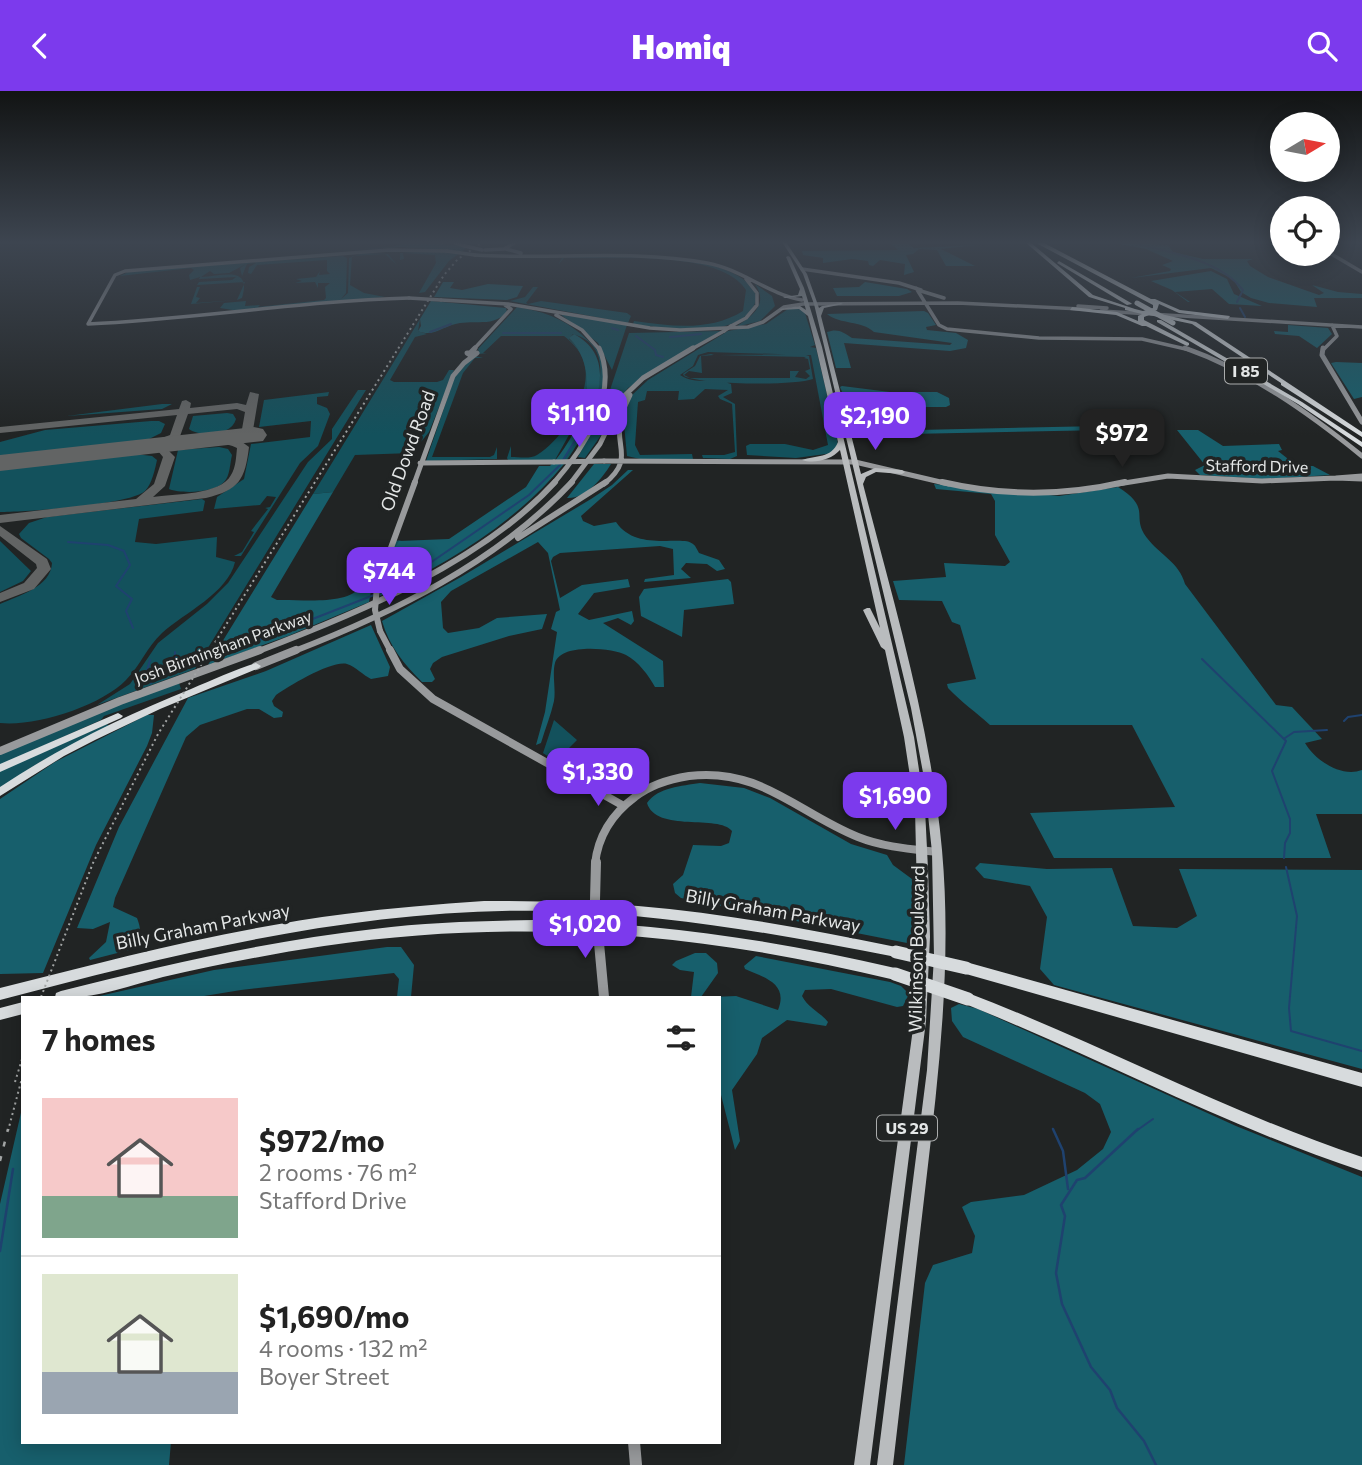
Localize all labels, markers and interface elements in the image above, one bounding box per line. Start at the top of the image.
text: Homiq [631,26,731,66]
icon: back [21,27,59,65]
icon: search [1303,27,1341,65]
north arrow [1270,112,1340,182]
map controls [1270,112,1340,266]
button: locate [1270,196,1340,266]
road number: I 85 [1225,359,1267,383]
street label: Old Dowd Road [375,387,439,514]
pin: $1,110 [522,389,636,449]
pin: $2,190 [818,393,932,452]
text: $1,110 [547,398,611,426]
text: $2,190 [840,401,910,429]
pin: $972 [1081,409,1163,469]
text: $972 [1096,418,1148,446]
street label: Stafford Drive [1206,455,1309,476]
pin: $744 [348,547,430,607]
text: $744 [363,556,415,584]
street label: Josh Birmingham Parkway [131,606,314,688]
pin: $1,330 [541,749,655,808]
text: $1,330 [562,757,634,785]
pin: $1,690 [838,773,952,832]
text: $1,690 [859,781,931,809]
street label: Wilkinson Boulevard [904,865,928,1033]
street label: Billy Graham Parkway [684,884,862,936]
street label: Billy Graham Parkway [114,898,292,954]
pin: $1,020 [528,901,642,960]
text: $1,020 [549,909,621,937]
icon: filters [662,1019,700,1057]
text: 7 homes [42,1020,155,1057]
road number: US 29 [877,1115,937,1141]
text: $972/mo [259,1121,385,1158]
icon: home [98,1126,182,1210]
text: 2 rooms · 76 m² [259,1158,417,1186]
text: Stafford Drive [259,1186,407,1214]
text: $1,690/mo [259,1297,409,1334]
icon: home [98,1302,182,1386]
text: 4 rooms · 132 m² [259,1334,428,1362]
text: Boyer Street [259,1362,389,1390]

